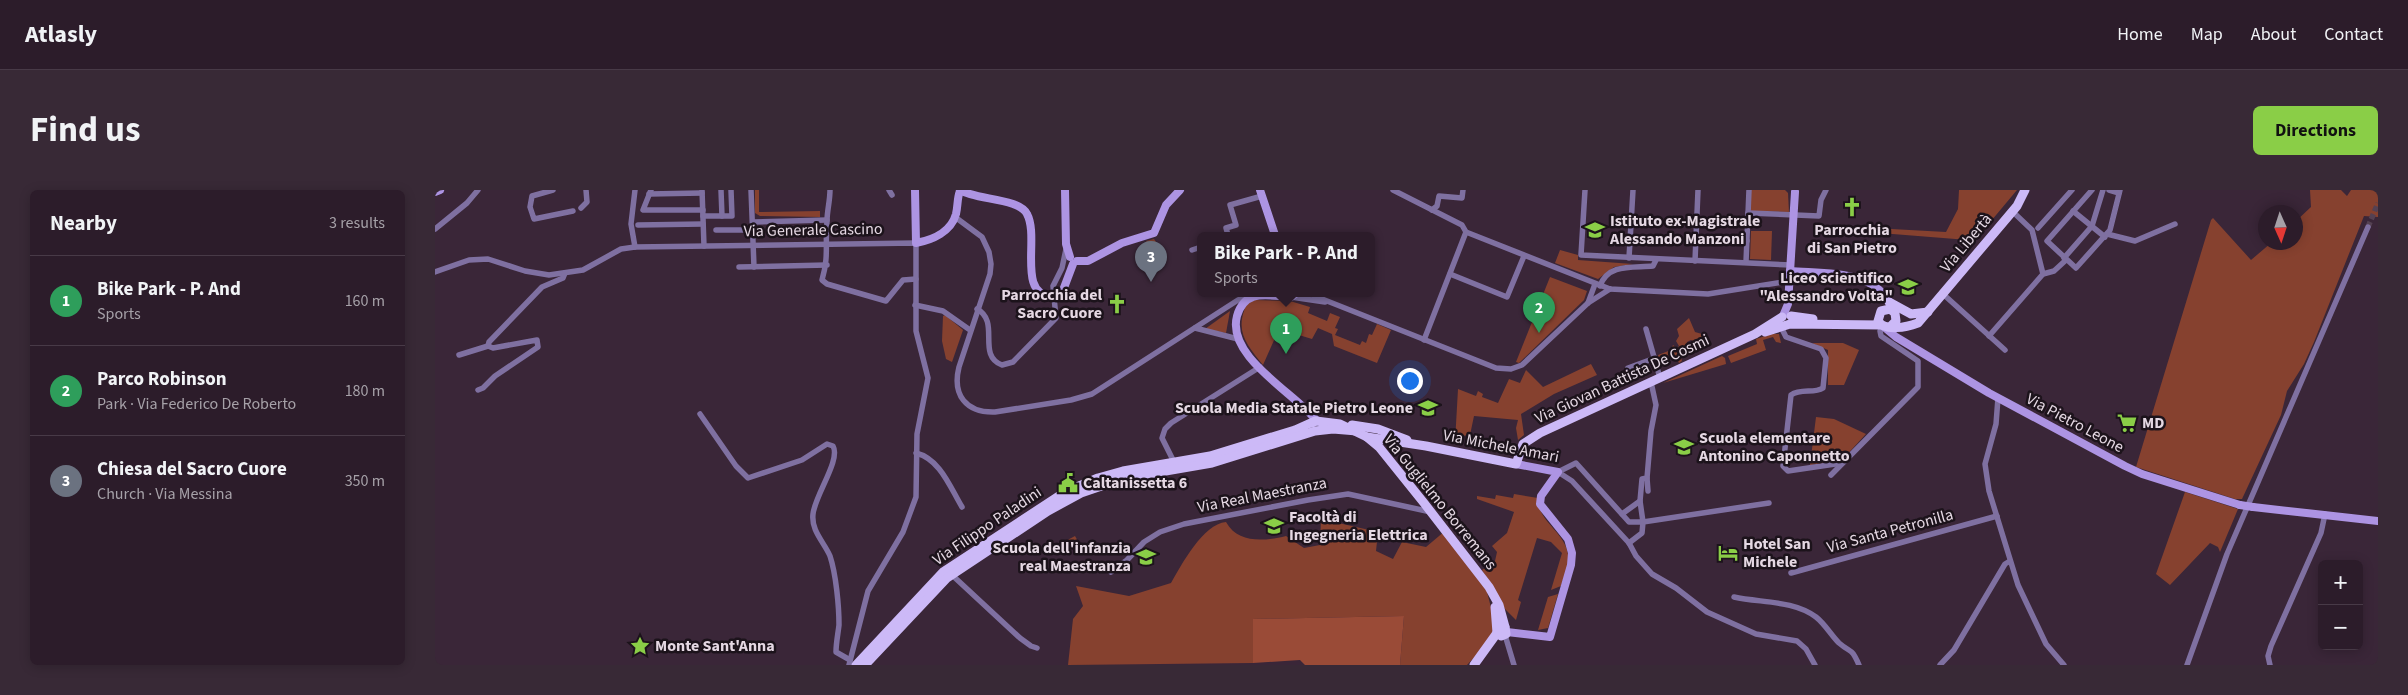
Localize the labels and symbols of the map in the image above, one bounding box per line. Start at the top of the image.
church icon: Parrocchia di San Pietro [1841,196,1863,218]
north arrow [2258,205,2303,250]
street label: Via Libertà [1935,209,1997,277]
place label: Istituto ex-Magistrale Alessando Manzoni [1609,210,1760,250]
street label: Via Generale Cascino [743,218,883,242]
school or university icon: Istituto ex-Magistrale Alessando Manzoni [1584,219,1606,241]
place label: Parrocchia di San Pietro [1807,219,1897,259]
pin: 3 [1135,241,1167,282]
place label: Liceo scientifico "Alessandro Volta" [1759,267,1893,307]
school or university icon: Liceo scientifico "Alessandro Volta" [1897,276,1919,298]
place label: Parrocchia del Sacro Cuore [1001,284,1102,324]
pin: 2 [1523,292,1555,333]
church icon: Parrocchia del Sacro Cuore [1106,293,1128,315]
pin: 1 [1270,313,1302,354]
street label: Via Giovan Battista De Cosmi [1531,329,1713,429]
your location [1397,368,1423,394]
street label: Via Pietro Leone [2022,388,2128,458]
place label: Scuola Media Statale Pietro Leone [1175,397,1413,419]
school or university icon: Scuola Media Statale Pietro Leone [1417,397,1439,419]
supermarket icon: MD [2116,412,2138,434]
place label: MD [2142,412,2164,434]
street label: Via Michele Amari [1441,424,1561,468]
place label: Scuola elementare Antonino Caponnetto [1698,427,1850,467]
street label: Via Guglielmo Borremans [1378,429,1502,575]
school or university icon: Scuola elementare Antonino Caponnetto [1673,436,1695,458]
public building icon: Caltanissetta 6 [1057,472,1079,494]
place label: Caltanissetta 6 [1083,472,1187,494]
street label: Via Real Maestranza [1195,472,1329,518]
street label: Via Filippo Paladini [928,481,1046,571]
street label: Via Santa Petronilla [1824,504,1956,558]
place label: Facoltà di Ingegneria Elettrica [1289,506,1428,546]
school or university icon: Facoltà di Ingegneria Elettrica [1263,515,1285,537]
place label: Hotel San Michele [1743,533,1811,573]
place label: Scuola dell'infanzia real Maestranza [993,537,1131,577]
hotel icon: Hotel San Michele [1717,542,1739,564]
school or university icon: Scuola dell'infanzia real Maestranza [1135,546,1157,568]
place icon: Monte Sant'Anna [629,635,651,657]
place label: Monte Sant'Anna [655,635,775,657]

